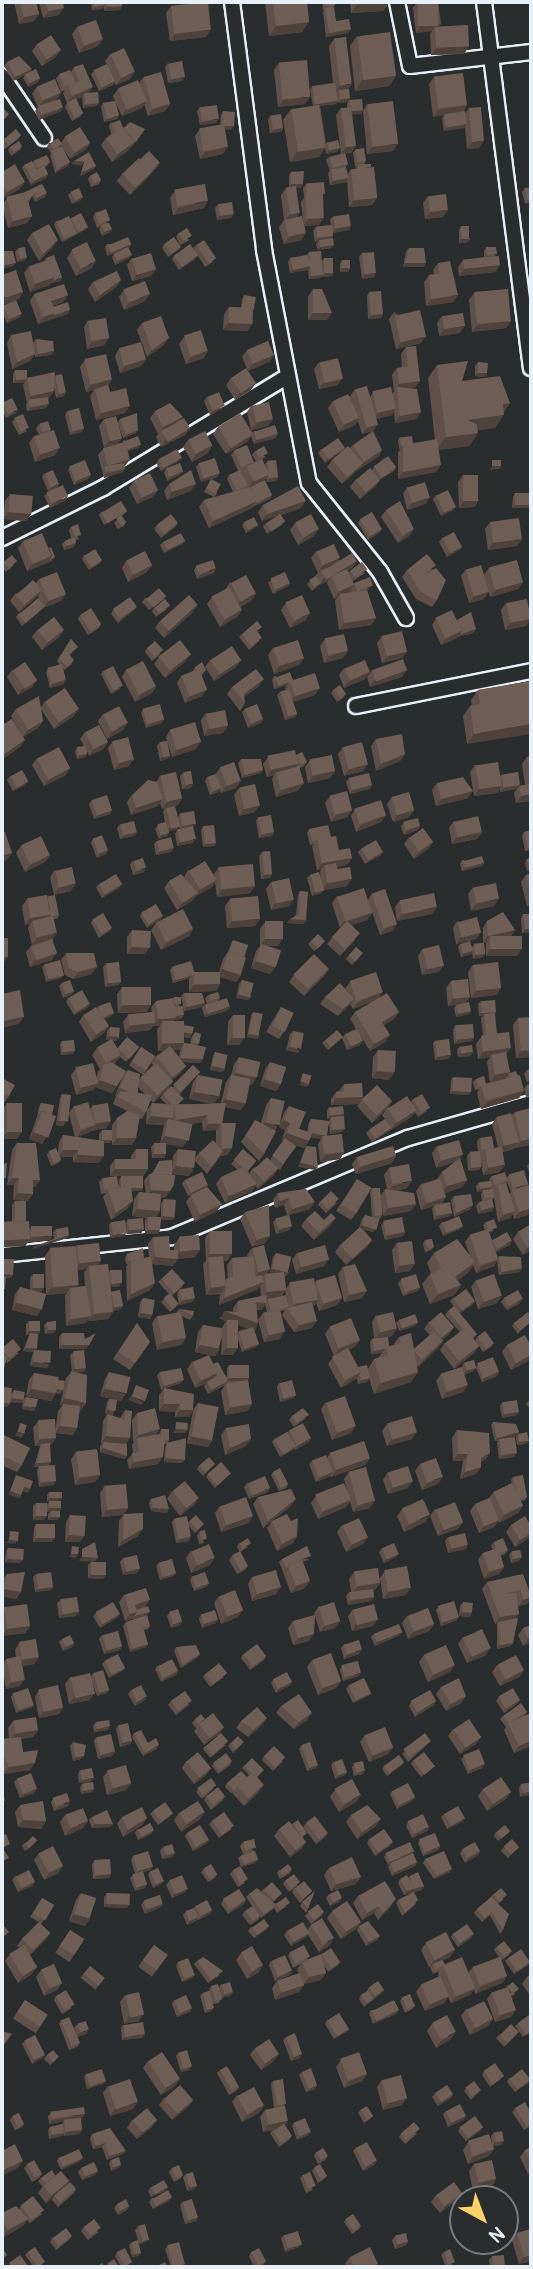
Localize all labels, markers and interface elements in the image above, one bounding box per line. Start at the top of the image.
north arrow [449,2185,519,2255]
text: N [484,2221,509,2248]

